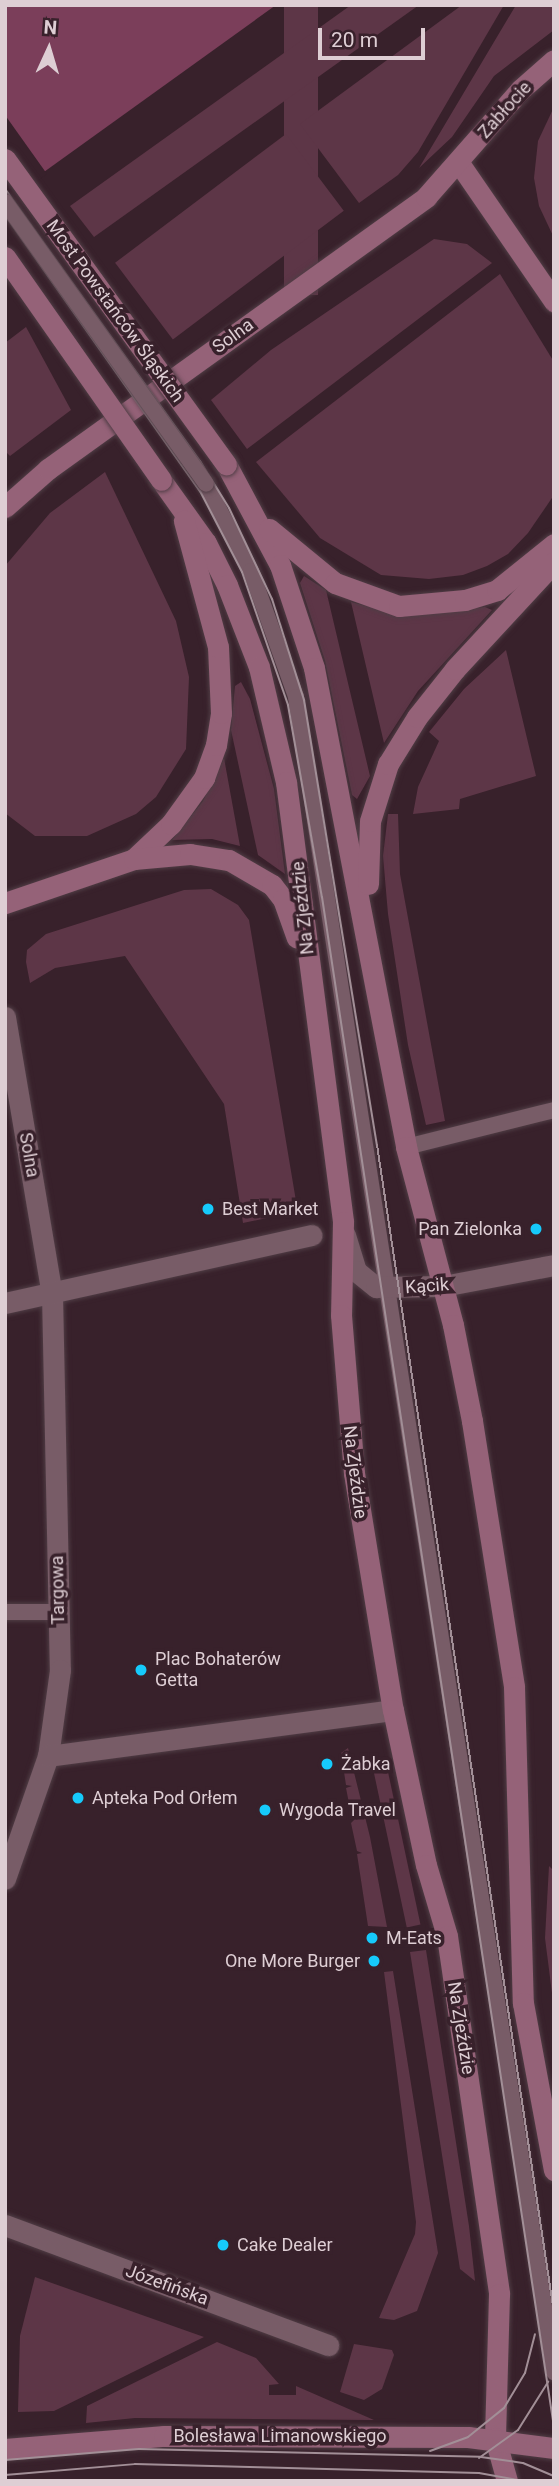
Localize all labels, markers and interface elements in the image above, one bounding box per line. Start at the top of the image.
north arrow [14,14,84,84]
scale bar [321,14,428,58]
text: N [43,16,58,39]
text: 20 m [331,28,378,52]
street label: Zabłocie [474,77,536,143]
street label: Most Powstańców Śląskich [42,216,188,406]
street label: Solna [208,314,258,358]
street label: Na Zjeździe [287,860,319,956]
street label: Solna [14,1131,44,1179]
place label: Best Market [222,1198,318,1220]
marker: Best Market [200,1201,216,1217]
place label: Pan Zielonka [418,1218,522,1240]
marker: Pan Zielonka [528,1221,544,1237]
street label: Kącik [404,1274,450,1298]
street label: Na Zjeździe [339,1424,371,1520]
street label: Targowa [47,1555,69,1625]
place label: Plac Bohaterów Getta [155,1649,281,1692]
marker: Plac Bohaterów Getta [133,1662,149,1678]
place label: Żabka [341,1753,391,1775]
marker: Żabka [319,1756,335,1772]
place label: Apteka Pod Orłem [92,1787,237,1809]
marker: Apteka Pod Orłem [70,1790,86,1806]
place label: Wygoda Travel [279,1799,396,1821]
marker: Wygoda Travel [257,1802,273,1818]
place label: M-Eats [386,1927,442,1949]
marker: M-Eats [364,1930,380,1946]
place label: One More Burger [225,1950,360,1972]
marker: One More Burger [366,1953,382,1969]
street label: Na Zjeździe [443,1980,479,2076]
place label: Cake Dealer [237,2234,333,2256]
marker: Cake Dealer [215,2237,231,2253]
street label: Józefińska [123,2260,211,2310]
street label: Bolesława Limanowskiego [173,2425,387,2447]

